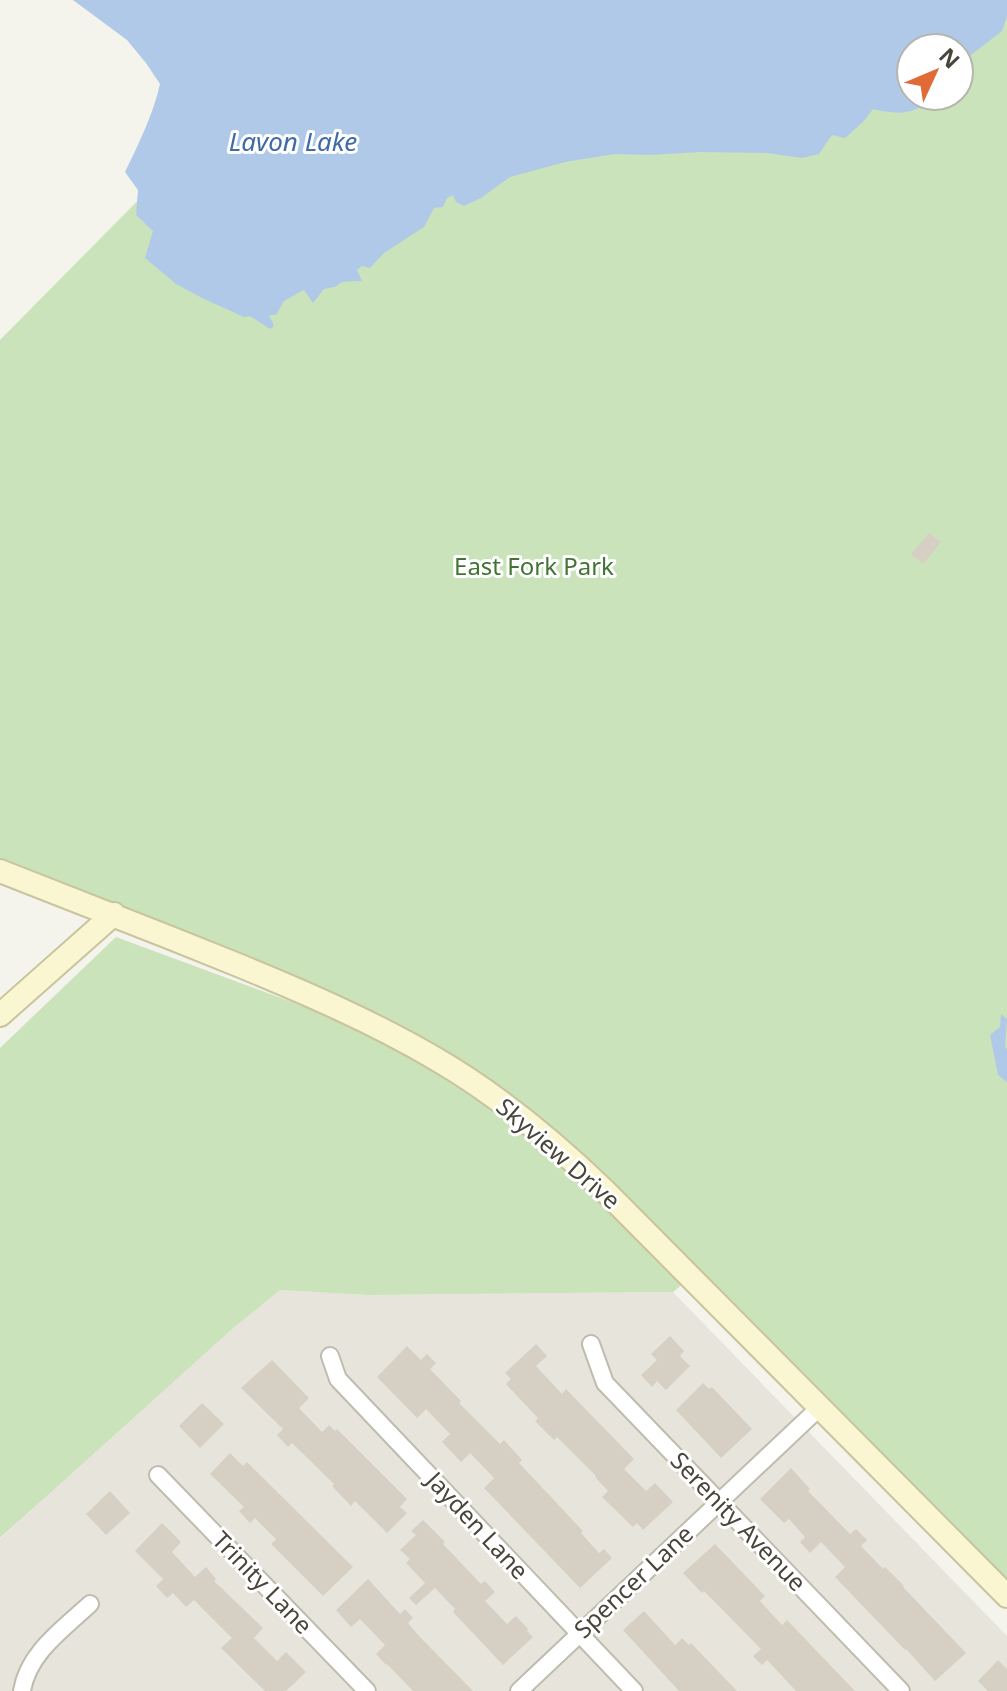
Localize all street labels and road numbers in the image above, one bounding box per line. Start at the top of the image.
street label: Skyview Drive [490,1090,628,1216]
street label: Serenity Avenue [664,1444,814,1598]
street label: Jayden Lane [418,1463,537,1586]
street label: Spencer Lane [566,1517,700,1645]
street label: Trinity Lane [206,1523,320,1640]

